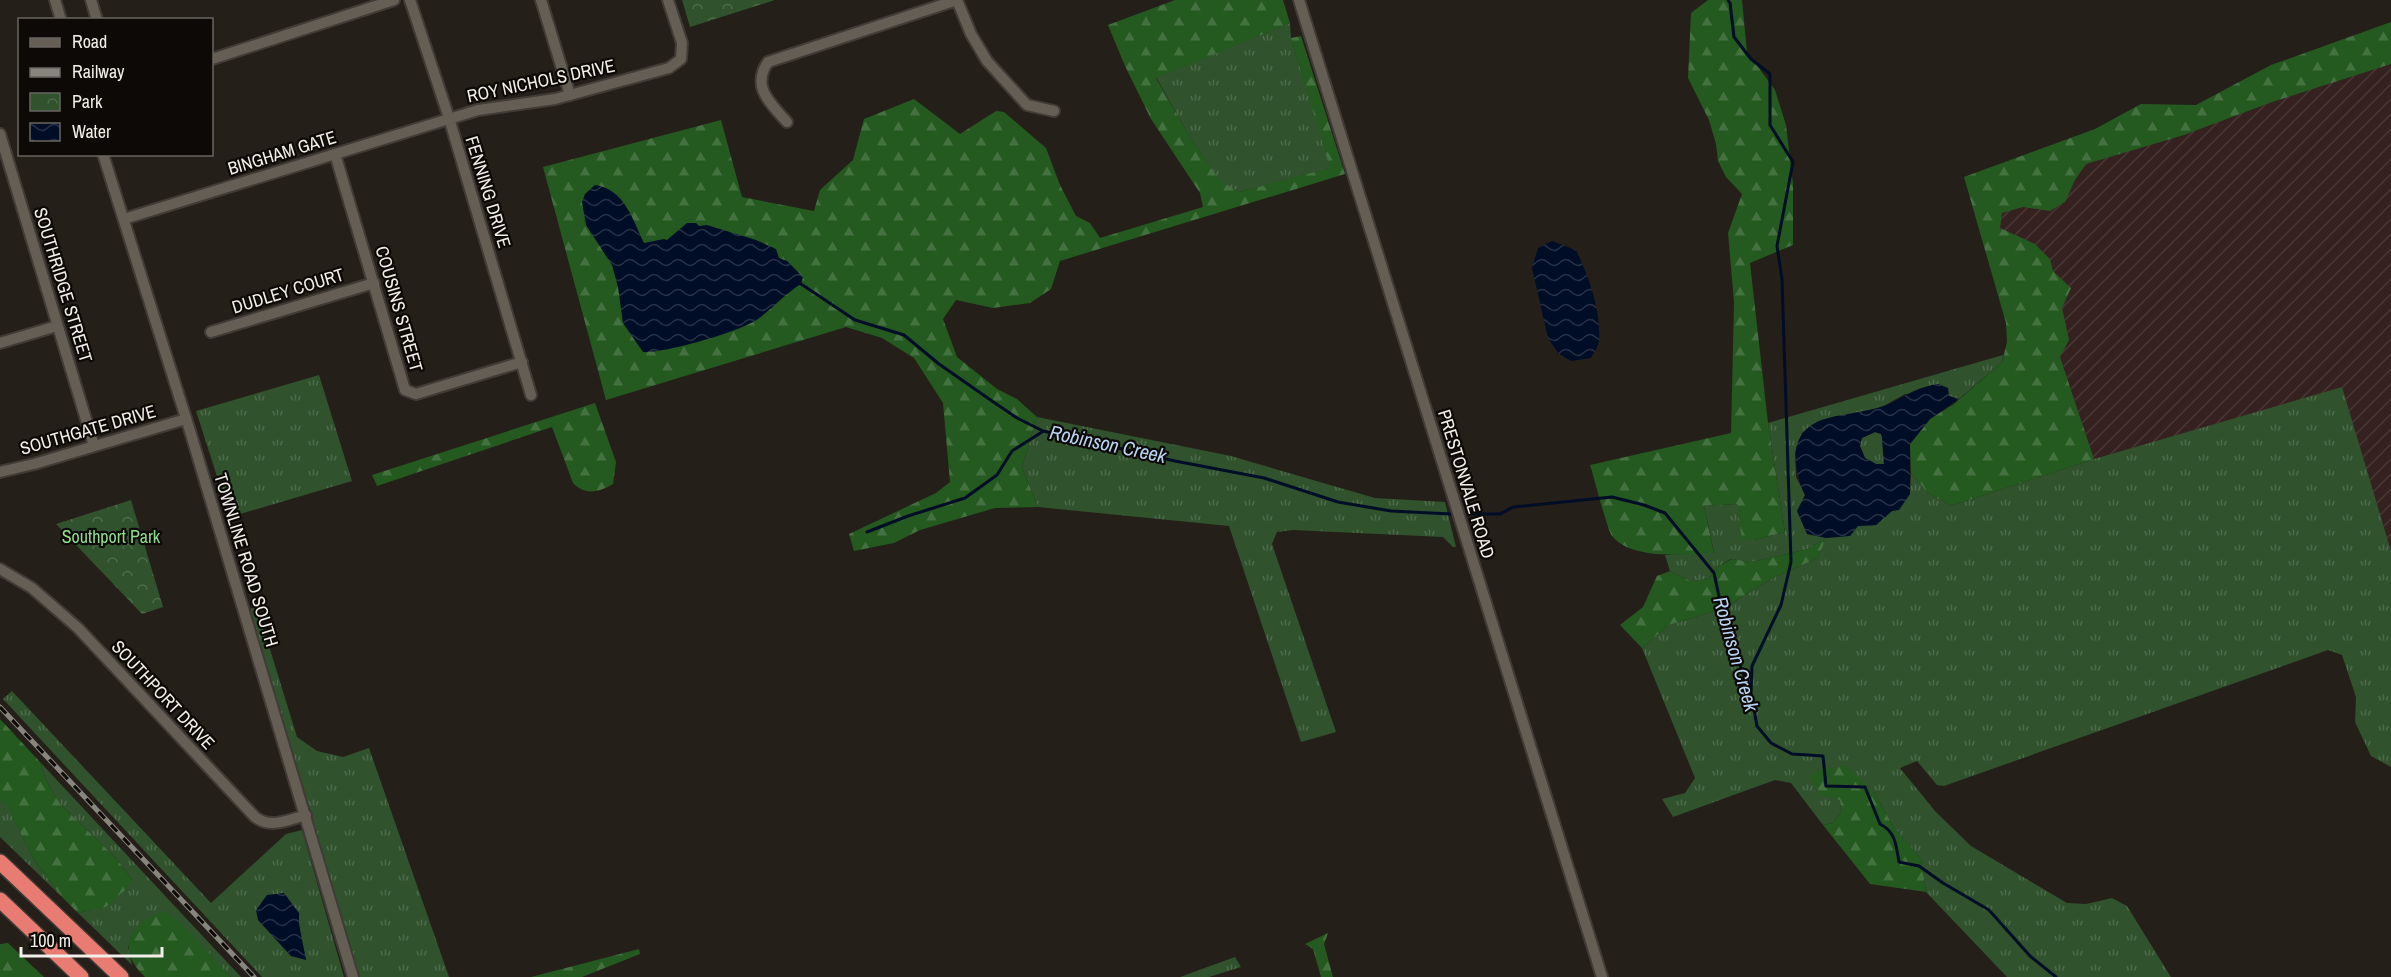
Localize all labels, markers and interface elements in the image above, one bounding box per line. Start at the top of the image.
legend [18,18,213,156]
text: Road [72,29,107,54]
street label: ROY NICHOLS DRIVE [465,53,617,108]
text: Railway [72,59,125,84]
text: Park [72,89,103,114]
text: Water [72,119,111,144]
street label: BINGHAM GATE [225,124,339,181]
street label: FENNING DRIVE [460,133,517,251]
street label: SOUTHRIDGE STREET [28,204,99,365]
street label: COUSINS STREET [370,243,429,375]
street label: DUDLEY COURT [229,262,347,319]
street label: SOUTHGATE DRIVE [17,398,159,461]
street label: PRESTONVALE ROAD [1432,406,1501,561]
water label: Robinson Creek [1047,418,1170,469]
street label: TOWNLINE ROAD SOUTH [208,470,285,650]
park label: Southport Park [62,524,161,549]
water label: Robinson Creek [1707,593,1766,715]
street label: SOUTHPORT DRIVE [106,634,221,755]
scale bar [21,920,162,958]
text: 100 m [30,928,71,953]

